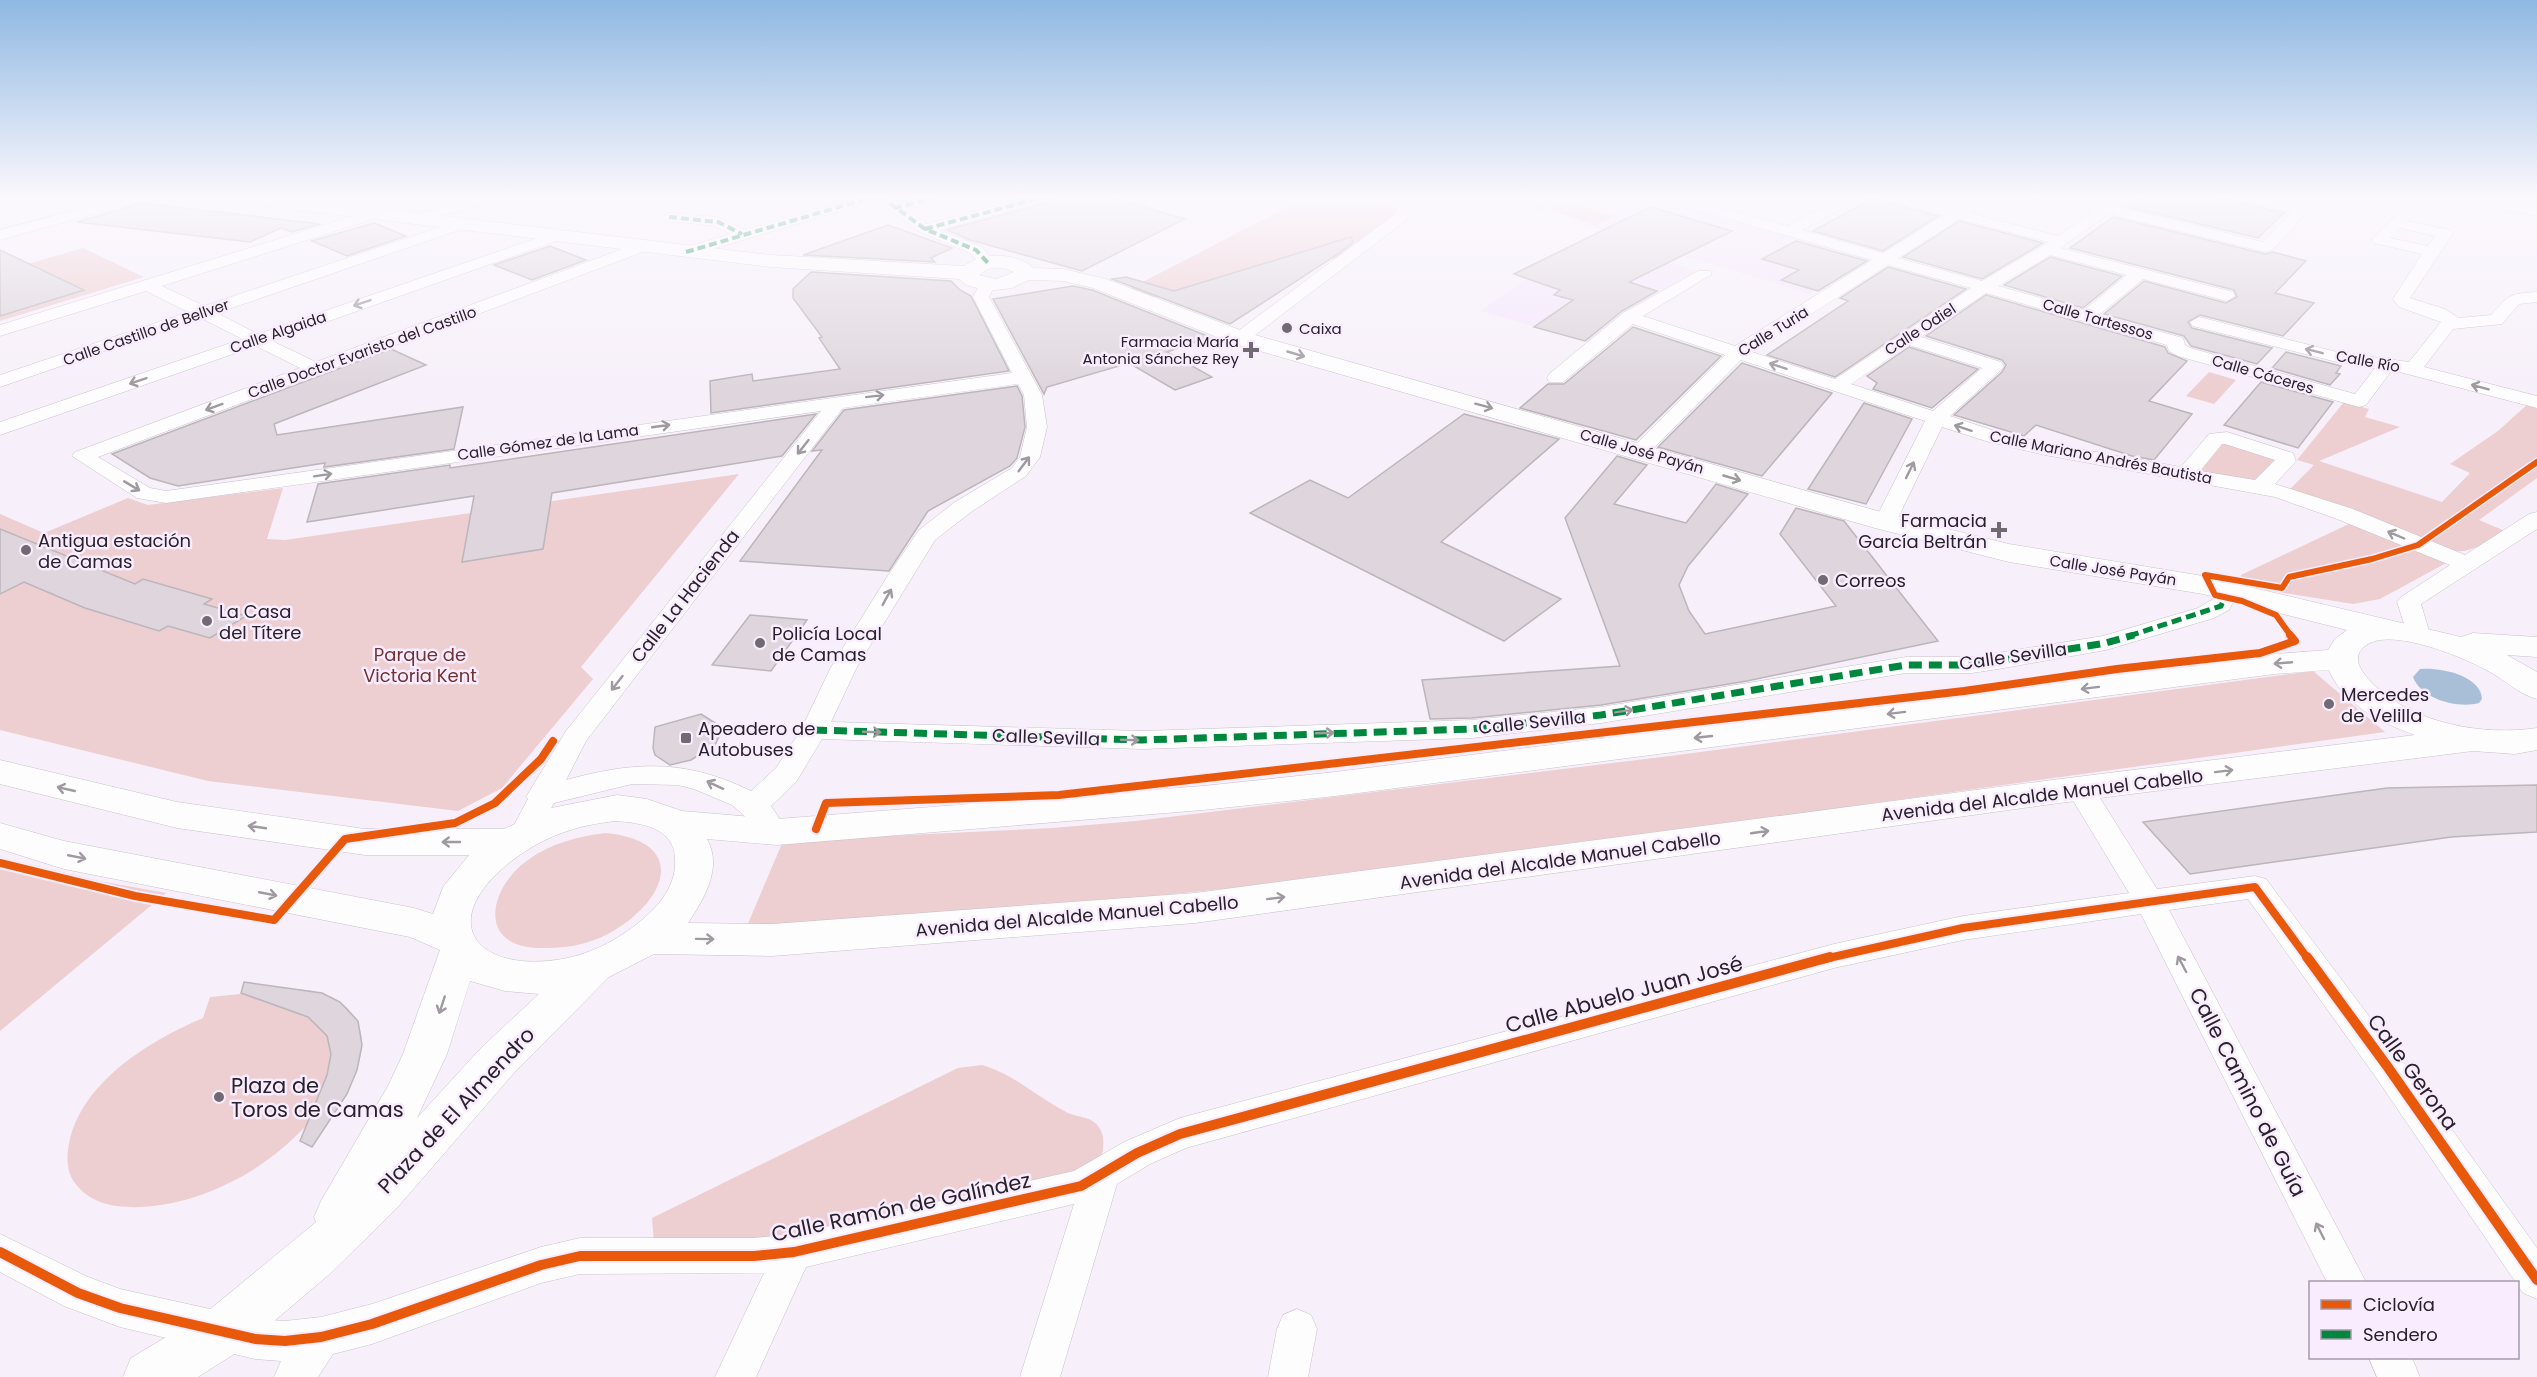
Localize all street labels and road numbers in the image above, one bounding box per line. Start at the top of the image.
street label: Calle Tartessos [2040,293,2156,345]
street label: Calle Castillo de Bellver [60,294,232,370]
street label: Calle Odiel [1880,298,1960,360]
street label: Calle Doctor Evaristo del Castillo [245,301,479,403]
street label: Calle Turia [1734,301,1812,361]
street label: Calle Algaida [227,306,329,358]
street label: Calle Río [2334,345,2402,377]
street label: Calle Cáceres [2210,349,2317,399]
street label: Calle Gómez de la Lama [456,419,640,465]
street label: Calle José Payán [1578,423,1706,479]
street label: Calle Mariano Andrés Bautista [1988,425,2214,489]
street label: Calle La Hacienda [625,524,745,668]
street label: Calle José Payán [2048,550,2178,590]
street label: Calle Sevilla [1958,636,2068,676]
street label: Calle Sevilla [1477,704,1587,740]
street label: Calle Sevilla [992,723,1100,751]
street label: Avenida del Alcalde Manuel Cabello [1880,763,2204,827]
street label: Avenida del Alcalde Manuel Cabello [1398,825,1722,895]
street label: Avenida del Alcalde Manuel Cabello [914,889,1240,943]
street label: Calle Abuelo Juan José [1502,948,1746,1040]
street label: Calle Camino de Guía [2183,982,2313,1202]
street label: Calle Gerona [2361,1008,2465,1136]
street label: Plaza de El Almendro [371,1020,541,1200]
street label: Calle Ramón de Galíndez [769,1165,1033,1249]

